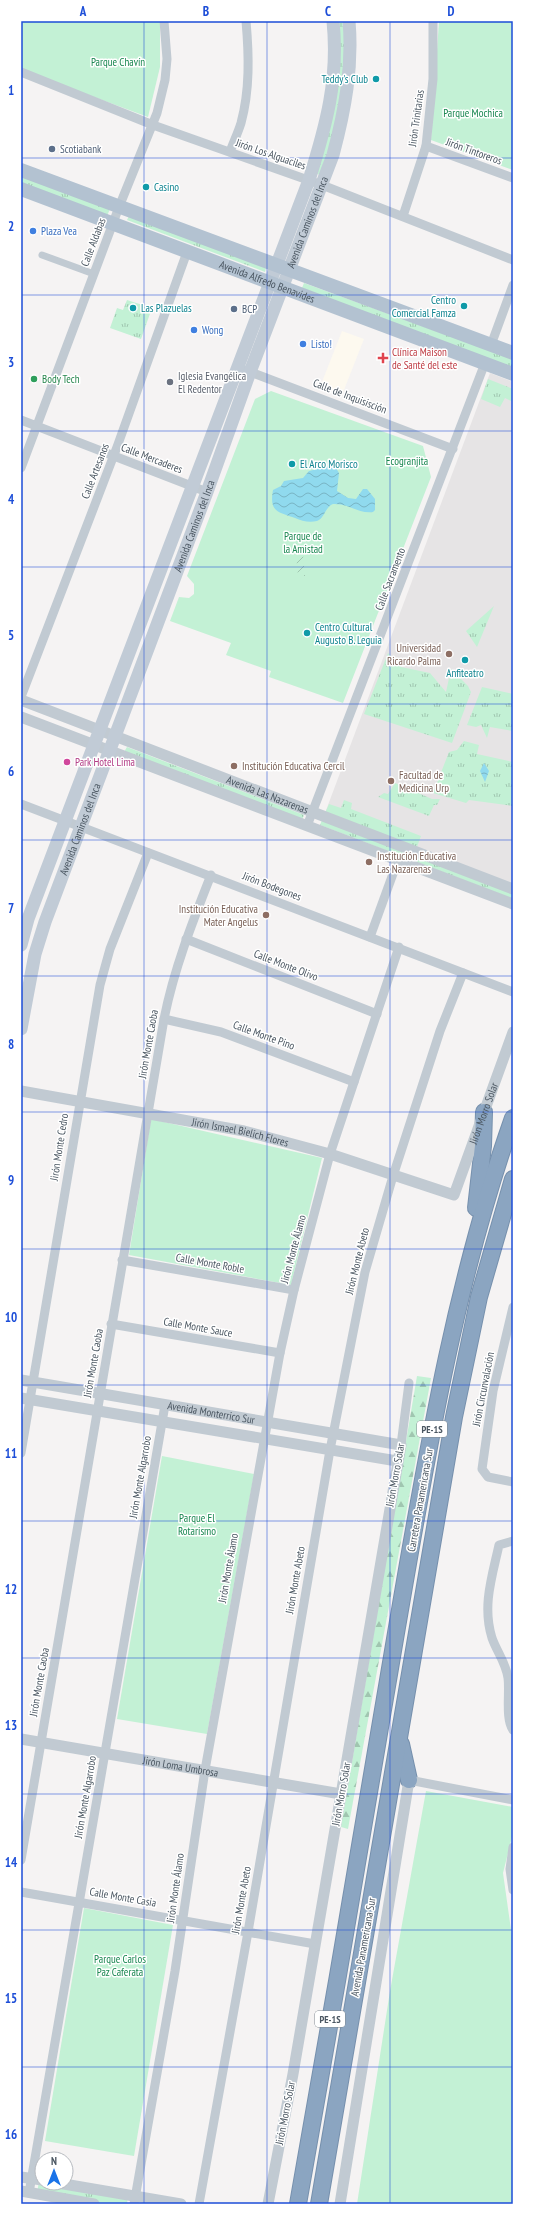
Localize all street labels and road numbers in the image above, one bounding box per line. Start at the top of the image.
street label: Jirón Trinitarias [405,88,427,148]
street label: Jirón Tintoreros [443,134,504,168]
street label: Jirón Los Alguaciles [233,135,308,173]
street label: Avenida Caminos del Inca [283,175,331,270]
street label: Calle Aldabas [77,216,109,268]
street label: Avenida Alfredo Benavides [217,257,317,306]
street label: Calle de Inquisisción [311,375,389,417]
street label: Calle Mercaderes [119,440,185,476]
street label: Calle Artesanos [78,441,112,501]
street label: Avenida Caminos del Inca [171,478,218,574]
street label: Calle Sacramento [372,545,408,612]
street label: Avenida Las Nazarenas [225,773,311,817]
street label: Avenida Caminos del Inca [56,781,104,877]
street label: Jirón Bodegones [240,868,304,904]
street label: Calle Monte Olivo [252,946,320,984]
street label: Jirón Monte Caoba [135,1009,161,1080]
street label: Calle Monte Pino [231,1017,297,1053]
street label: Jirón Morro Solar [466,1081,501,1147]
street label: Jirón Monte Cedro [47,1112,71,1183]
street label: Jirón Ismael Bielich Flores [190,1115,290,1150]
street label: Jirón Monte Álamo [277,1213,309,1286]
street label: Jirón Monte Abeto [342,1226,372,1297]
street label: Calle Monte Roble [175,1250,246,1276]
street label: Calle Monte Sauce [162,1314,234,1340]
street label: Jirón Monte Caoba [80,1328,106,1399]
street label: Jirón Circunvalación [469,1350,497,1428]
street label: Avenida Monterrico Sur [167,1398,256,1427]
road number: PE-1S [417,1421,447,1437]
street label: Jirón Monte Algarrobo [126,1435,154,1520]
street label: Jirón Morro Solar [382,1442,407,1509]
street label: Carretera Panamericana Sur [404,1447,436,1553]
street label: Jirón Monte Álamo [215,1532,241,1605]
street label: Jirón Monte Abeto [282,1545,308,1616]
street label: Jirón Monte Caoba [26,1647,52,1718]
street label: Jirón Loma Umbrosa [141,1753,219,1780]
street label: Jirón Monte Algarrobo [71,1755,99,1840]
street label: Jirón Morro Solar [328,1761,353,1828]
street label: Jirón Monte Álamo [163,1852,187,1925]
street label: Jirón Monte Abeto [228,1865,254,1936]
street label: Calle Monte Casia [89,1884,157,1910]
street label: Avenida Panamericana Sur [347,1896,379,1998]
road number: PE-1S [315,2011,345,2027]
street label: Jirón Morro Solar [272,2080,298,2147]

